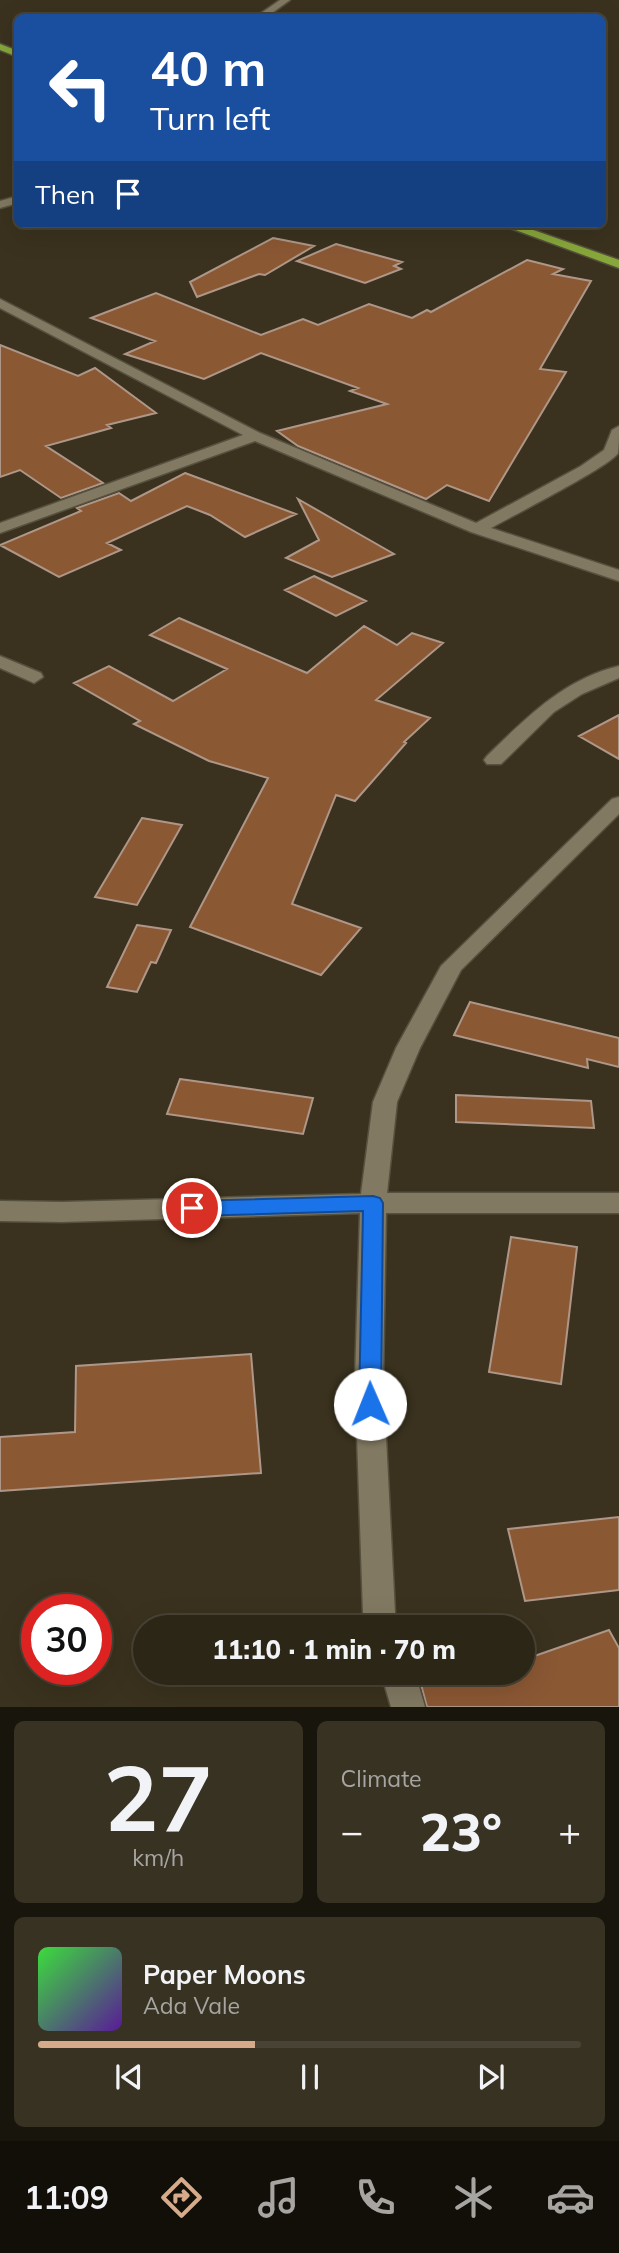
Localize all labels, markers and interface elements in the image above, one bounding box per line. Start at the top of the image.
text: 40 m [150,37,266,98]
icon: left [35,42,126,133]
text: Turn left [150,98,270,138]
icon: arrive [109,175,147,213]
text: Then [35,178,95,211]
pin [162,1178,222,1238]
icon: arrive [173,1189,211,1227]
position arrow [333,1367,407,1441]
speed limit sign: 30 [21,1594,112,1685]
text: 11:10 · 1 min · 70 m [212,1633,456,1666]
text: 27 [104,1740,213,1854]
text: Climate [341,1764,422,1793]
text: 23° [420,1799,502,1864]
text: − [341,1807,363,1855]
text: + [558,1807,581,1855]
text: km/h [132,1843,184,1872]
text: Paper Moons [143,1958,306,1991]
text: Ada Vale [143,1991,240,2020]
icon: previous [110,2058,148,2096]
icon: pause [291,2058,329,2096]
icon: next [472,2058,510,2096]
icon: directions [157,2173,206,2222]
icon: music [254,2173,303,2222]
icon: phone [351,2173,400,2222]
icon: climate [449,2173,498,2222]
icon: car [546,2173,595,2222]
text: 11:09 [24,2177,109,2217]

